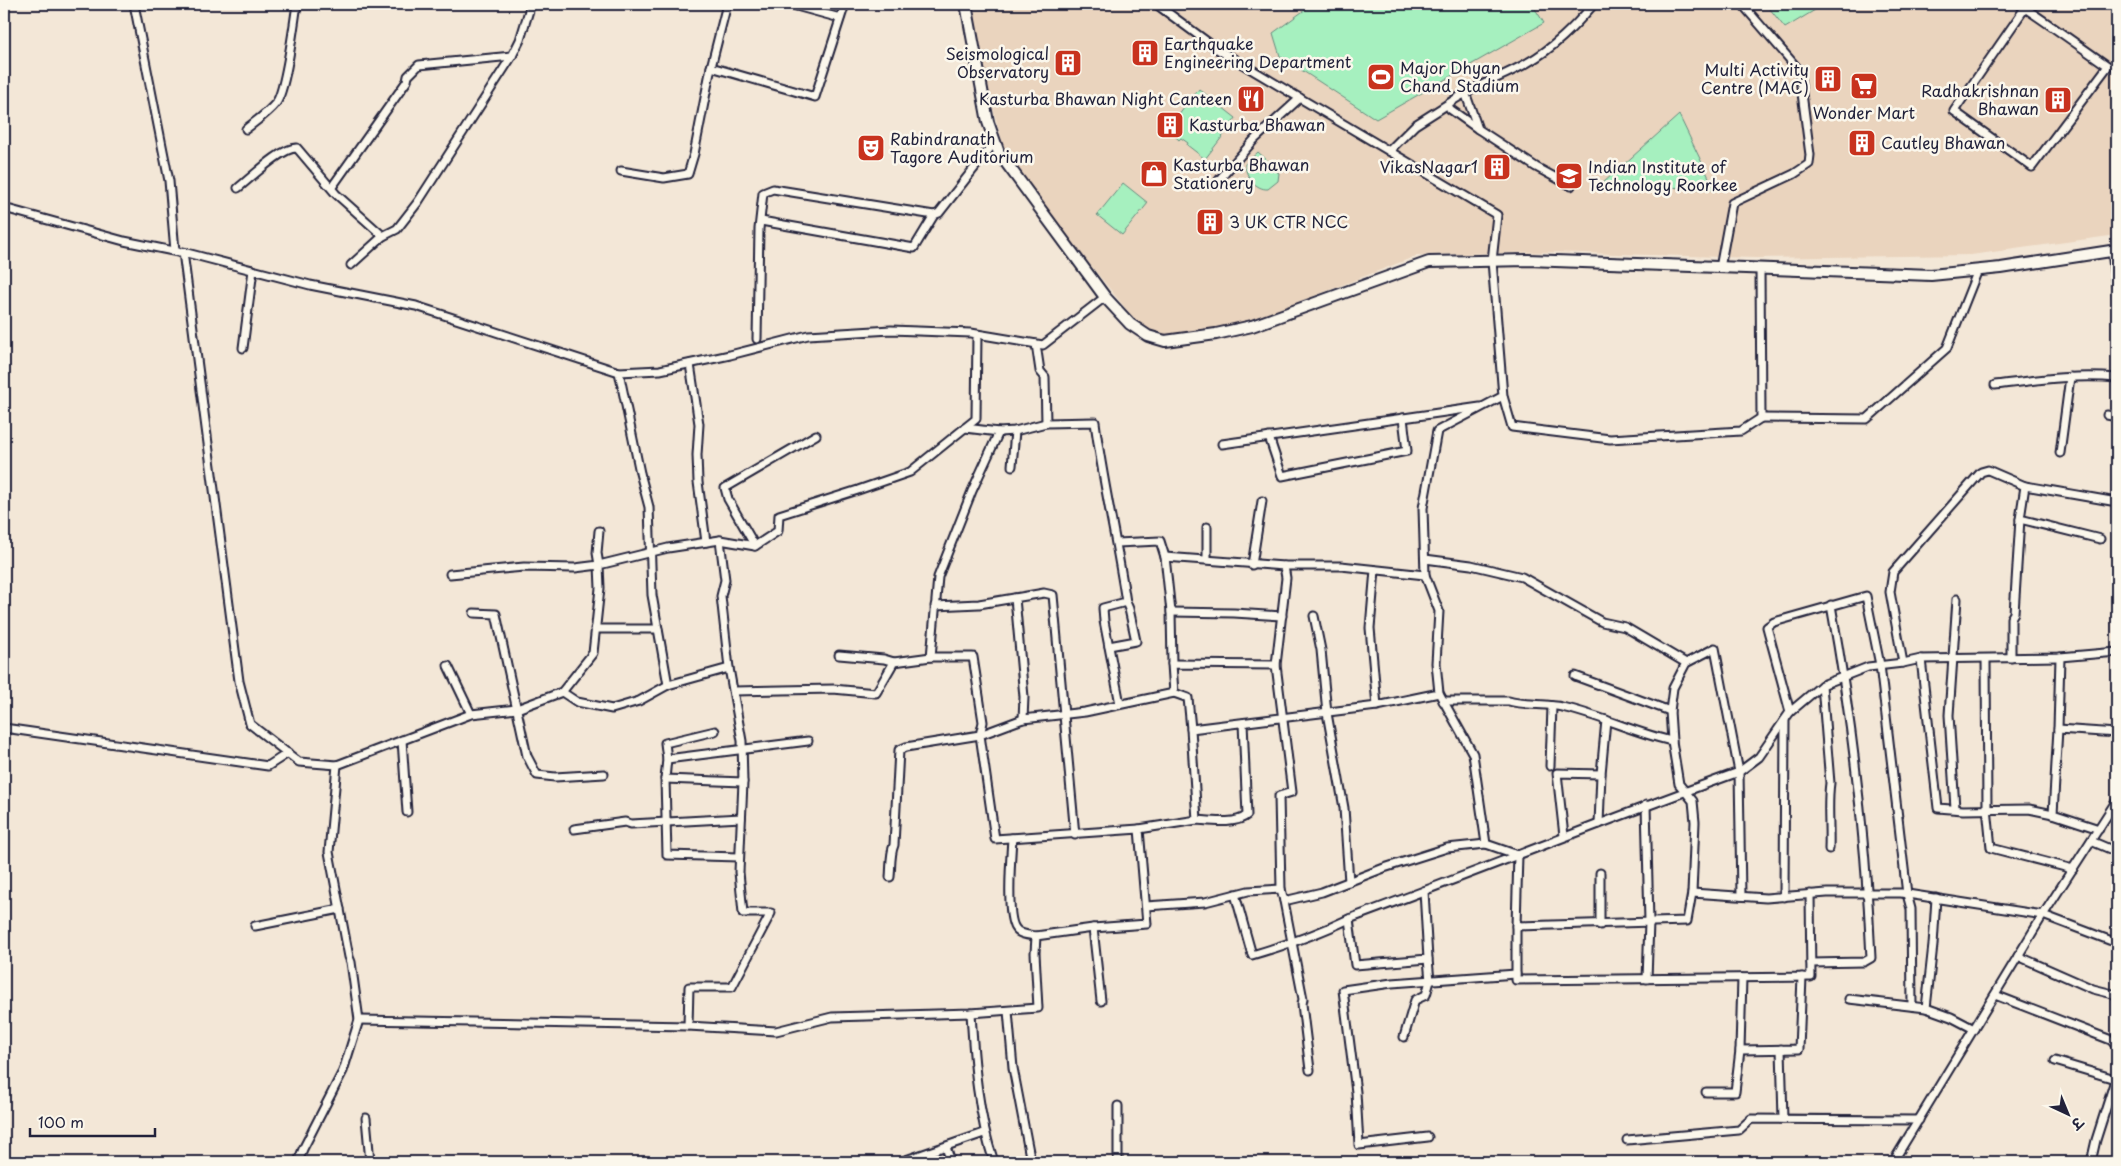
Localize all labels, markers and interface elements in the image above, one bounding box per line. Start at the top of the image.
place label: Earthquake Engineering Department [1164,31,1352,73]
building icon: Earthquake Engineering Department [1130,38,1160,68]
place label: Seismological Observatory [945,41,1049,83]
building icon: Seismological Observatory [1053,48,1083,78]
place label: Major Dhyan Chand Stadium [1400,55,1519,97]
place label: Multi Activity Centre (MAC) [1701,57,1809,99]
sports icon: Major Dhyan Chand Stadium [1366,62,1396,92]
building icon: Multi Activity Centre (MAC) [1813,64,1843,94]
supermarket icon: Wonder Mart [1849,71,1879,101]
place label: Radhakrishnan Bhawan [1921,78,2039,120]
restaurant icon: Kasturba Bhawan Night Canteen [1236,84,1266,114]
building icon: Radhakrishnan Bhawan [2043,85,2073,115]
place label: Kasturba Bhawan Night Canteen [979,86,1232,110]
place label: Wonder Mart [1813,100,1916,124]
building icon: Kasturba Bhawan [1155,110,1185,140]
place label: Kasturba Bhawan [1189,112,1325,136]
place label: Rabindranath Tagore Auditorium [890,126,1034,168]
building icon: Cautley Bhawan [1847,128,1877,158]
place label: Cautley Bhawan [1881,130,2005,154]
theatre icon: Rabindranath Tagore Auditorium [856,133,886,163]
place label: Kasturba Bhawan Stationery [1173,152,1309,194]
building icon: VikasNagar1 [1482,152,1512,182]
place label: VikasNagar1 [1380,154,1478,178]
place label: Indian Institute of Technology Roorkee [1588,154,1738,196]
shop icon: Kasturba Bhawan Stationery [1139,159,1169,189]
school or university icon: Indian Institute of Technology Roorkee [1554,161,1584,191]
building icon: 3 UK CTR NCC [1195,207,1225,237]
place label: 3 UK CTR NCC [1229,209,1348,233]
north arrow [2044,1088,2094,1138]
scale bar [30,1106,155,1138]
text: 100 m [38,1110,84,1133]
text: उ [2066,1112,2089,1136]

